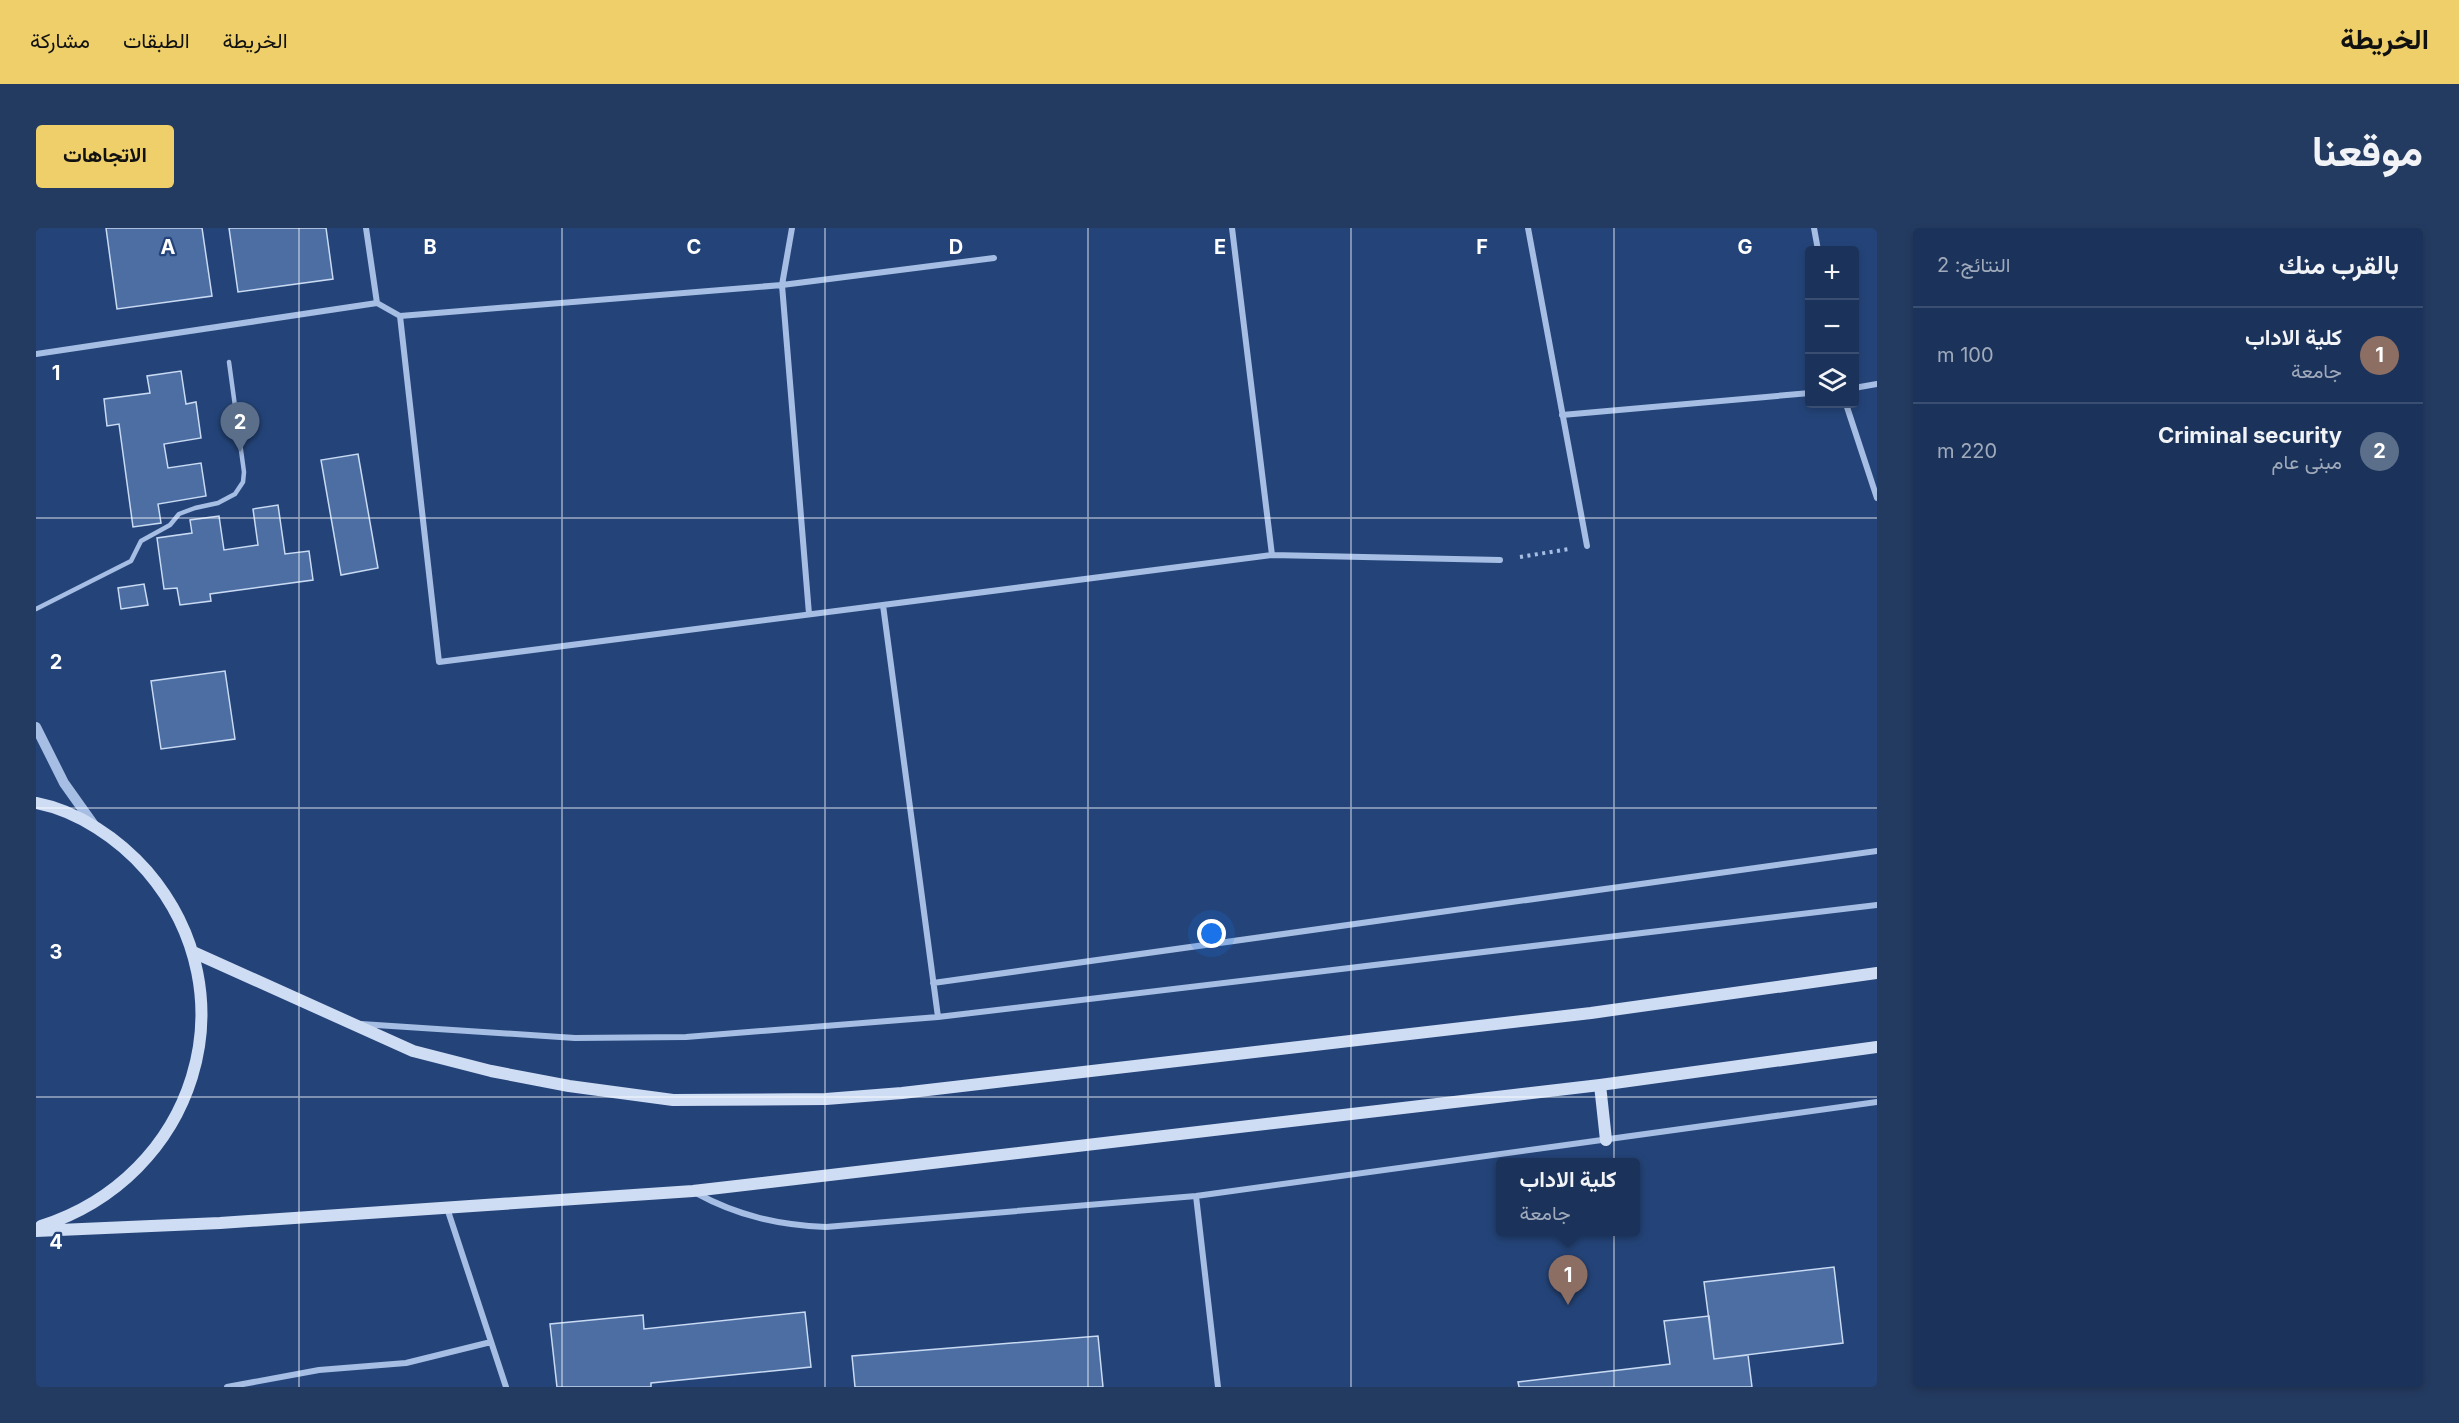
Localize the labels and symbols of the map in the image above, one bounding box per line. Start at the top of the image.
text: A [161,235,176,259]
text: B [423,235,437,259]
text: C [687,235,701,259]
text: D [949,235,963,259]
text: E [1214,235,1226,259]
text: F [1476,235,1488,259]
text: G [1737,235,1753,259]
text: 1 [52,361,60,385]
pin: 2 [220,402,260,452]
text: 2 [50,650,62,674]
your location [1197,919,1226,948]
text: 3 [50,940,62,964]
text: 4 [49,1230,63,1254]
pin: 1 [1548,1256,1588,1305]

